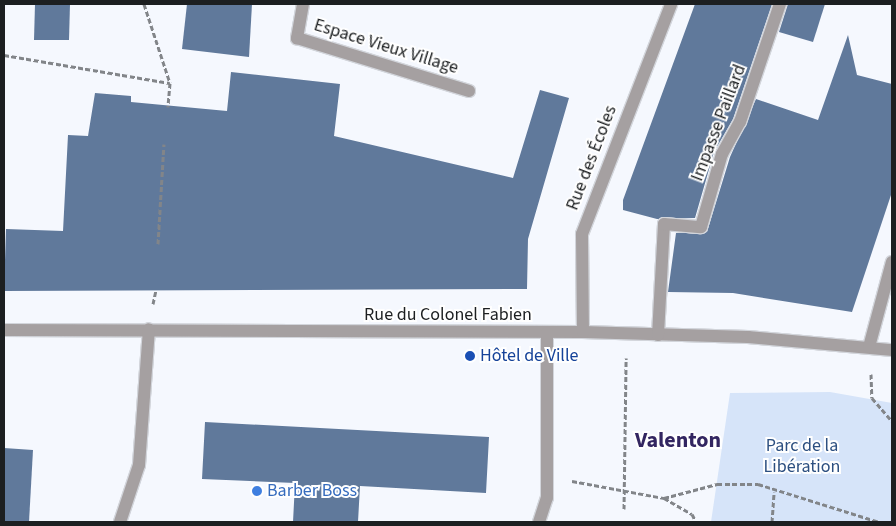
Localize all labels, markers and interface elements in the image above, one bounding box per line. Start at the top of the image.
street label: Espace Vieux Village [311,15,461,79]
street label: Impasse Paillard [687,62,751,184]
street label: Rue des Écoles [562,103,622,213]
street label: Rue du Colonel Fabien [364,304,532,326]
place label: Hôtel de Ville [480,345,578,367]
marker: Hôtel de Ville [464,350,476,362]
district label: Valenton [635,428,721,454]
park label: Parc de la Libération [764,436,840,478]
place label: Barber Boss [267,480,357,502]
marker: Barber Boss [251,485,263,497]

